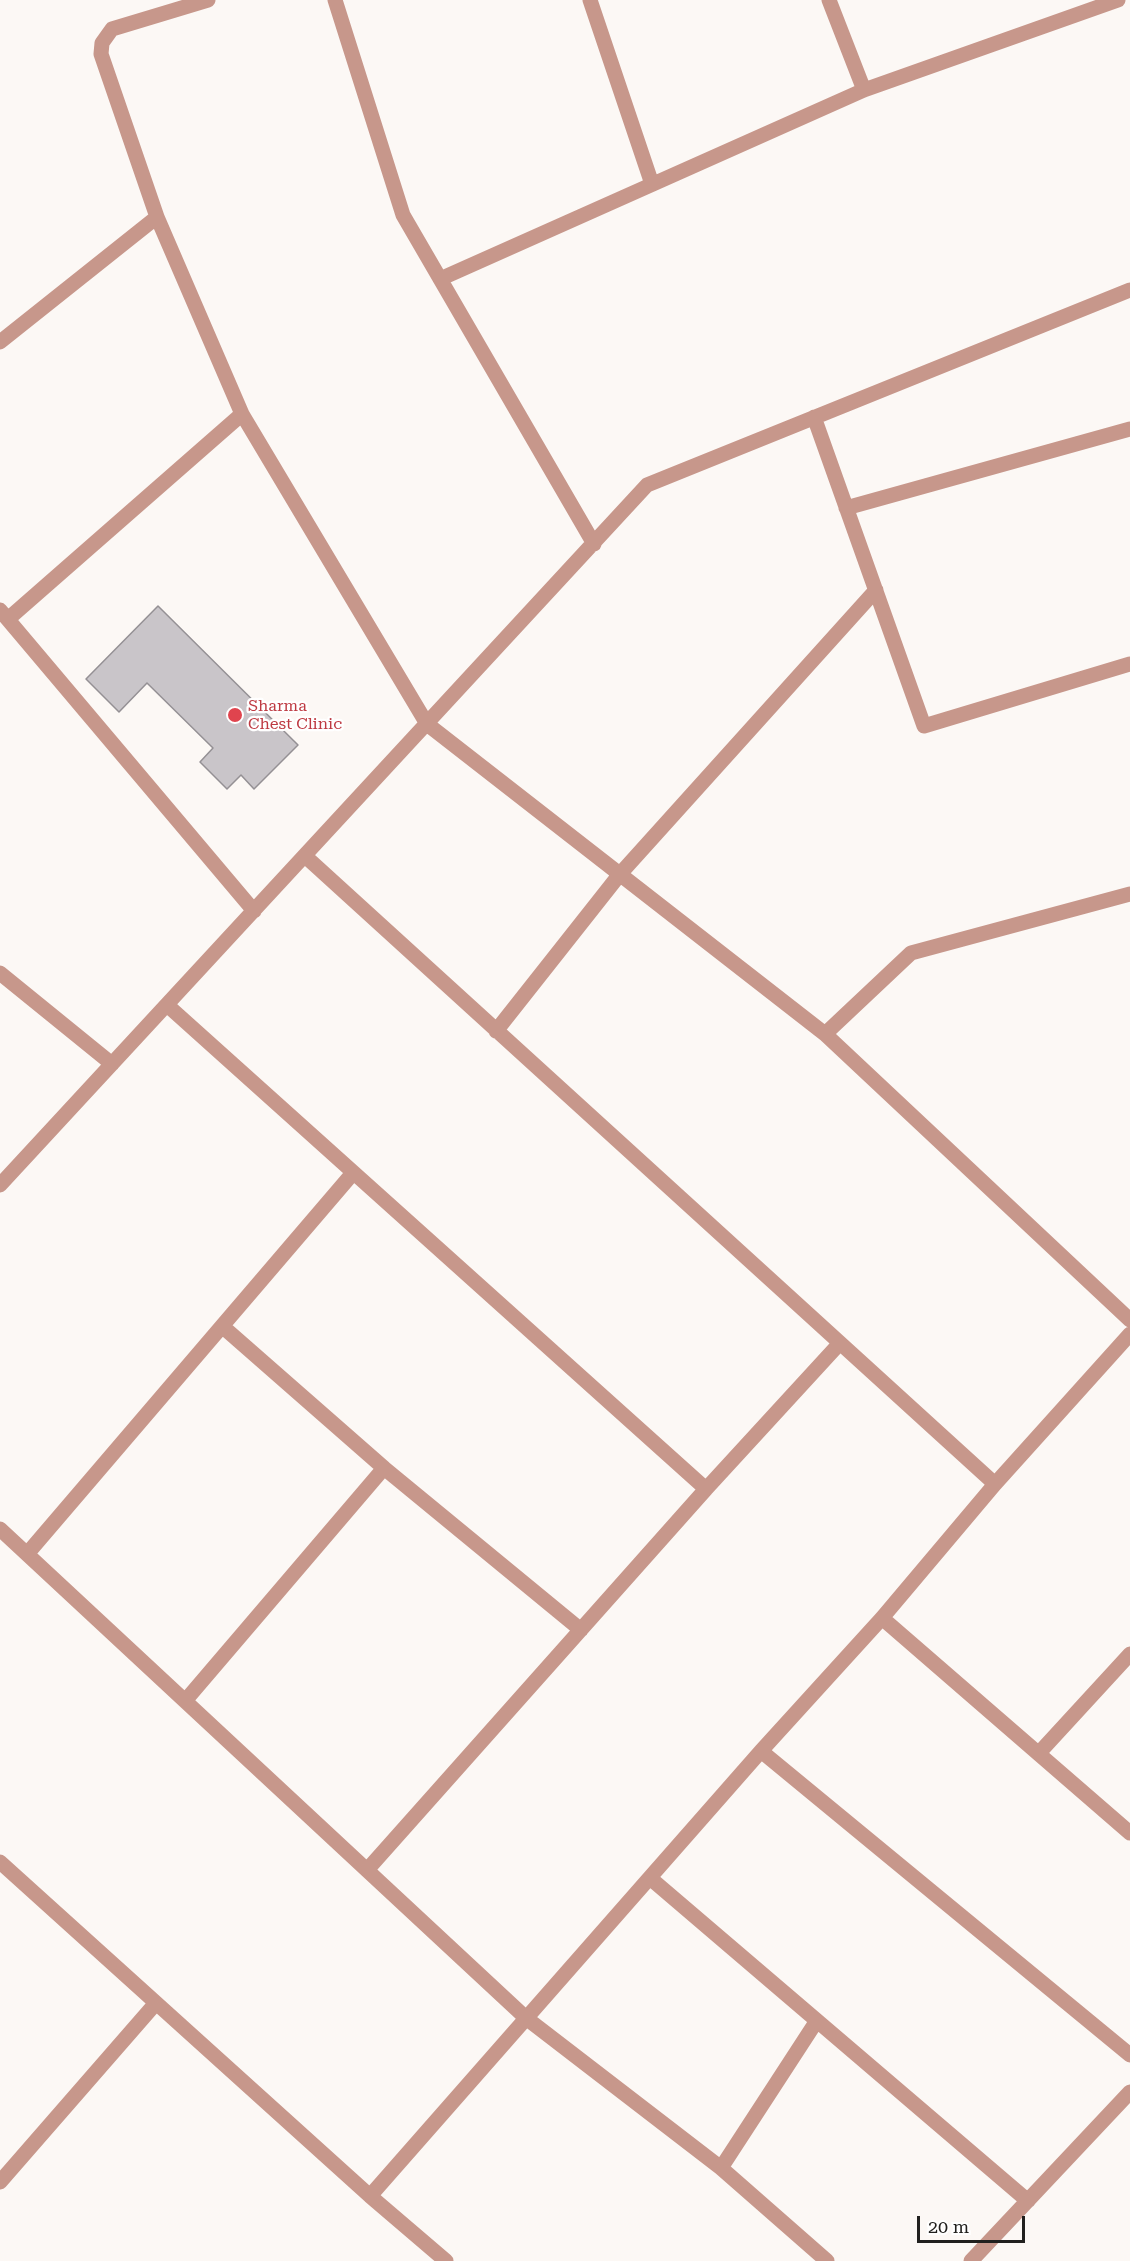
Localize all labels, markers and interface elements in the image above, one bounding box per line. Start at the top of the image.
place label: Sharma Chest Clinic [248,696,342,734]
marker: Sharma Chest Clinic [226,706,244,724]
scale bar [920,2204,1028,2242]
text: 20 m [928,2216,969,2237]

